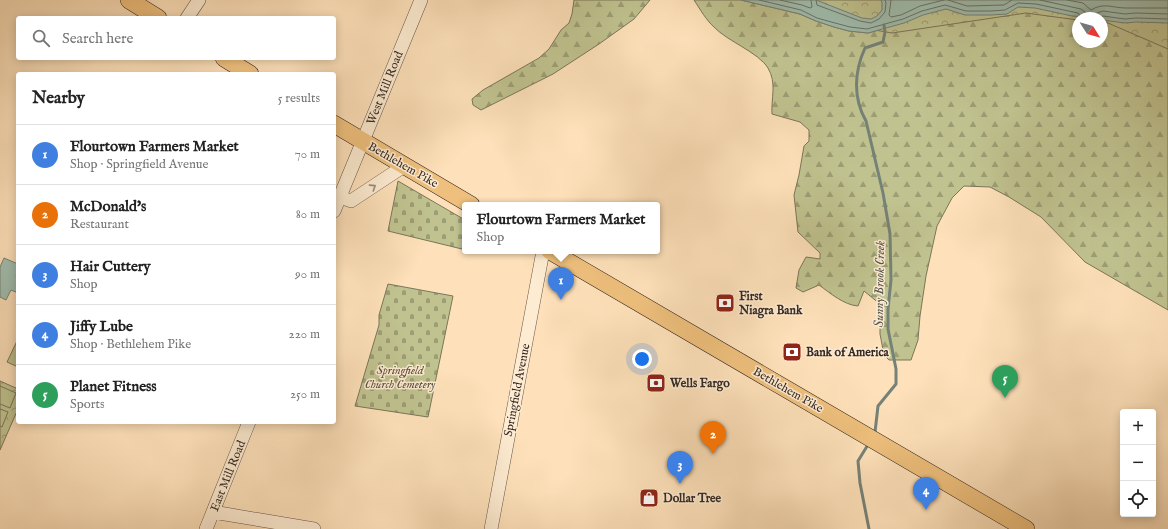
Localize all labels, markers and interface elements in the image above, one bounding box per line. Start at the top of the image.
north arrow [1072,12,1108,48]
search box [16,16,336,60]
icon: search [30,27,52,49]
text: Search here [62,29,133,48]
street label: West Mill Road [363,48,407,127]
text: Nearby [32,88,85,109]
text: 5 results [278,90,320,107]
text: Flourtown Farmers Market [70,137,239,156]
street label: Bethlehem Pike [365,139,441,191]
text: 1 [43,146,47,163]
text: 70 m [295,146,320,163]
text: Shop · Springfield Avenue [70,156,209,173]
one-way arrow [368,185,375,192]
text: McDonald's [70,197,146,216]
popup [462,202,660,254]
text: 2 [42,206,48,223]
text: 80 m [296,206,320,223]
text: Flourtown Farmers Market [477,210,645,229]
text: Restaurant [70,216,129,233]
text: Shop [477,229,504,246]
water label: Sunny Brook Creek [871,240,889,328]
text: Hair Cuttery [70,257,151,276]
text: 3 [43,266,47,283]
text: 90 m [295,266,320,283]
pin: 1 [548,267,574,300]
text: Shop [70,276,98,293]
place label: First Niagra Bank [738,289,803,319]
bank icon: First Niagra Bank [714,292,736,314]
text: Jiffy Lube [70,317,133,336]
text: 4 [42,326,48,343]
text: 220 m [289,326,320,343]
text: Shop · Bethlehem Pike [70,336,191,353]
bank icon: Bank of America [781,341,803,363]
street label: Springfield Avenue [501,342,534,438]
place label: Bank of America [806,345,890,360]
your location [632,349,652,369]
park label: Springfield Church Cemetery [365,363,436,392]
street label: Bethlehem Pike [750,364,826,416]
pin: 5 [992,365,1018,398]
bank icon: Wells Fargo [645,372,667,394]
place label: Wells Fargo [669,376,730,392]
text: Planet Fitness [70,377,157,396]
text: 5 [43,386,47,403]
text: 250 m [290,386,320,403]
text: Sports [70,396,105,413]
map controls [1120,409,1156,517]
button: + [1120,409,1156,445]
pin: 2 [700,421,726,454]
street label: East Mill Road [207,438,249,514]
button: − [1120,445,1156,481]
pin: 3 [667,451,693,484]
pin: 4 [913,477,939,510]
button: locate [1120,481,1156,517]
shop icon: Dollar Tree [638,487,660,509]
place label: Dollar Tree [663,491,722,506]

